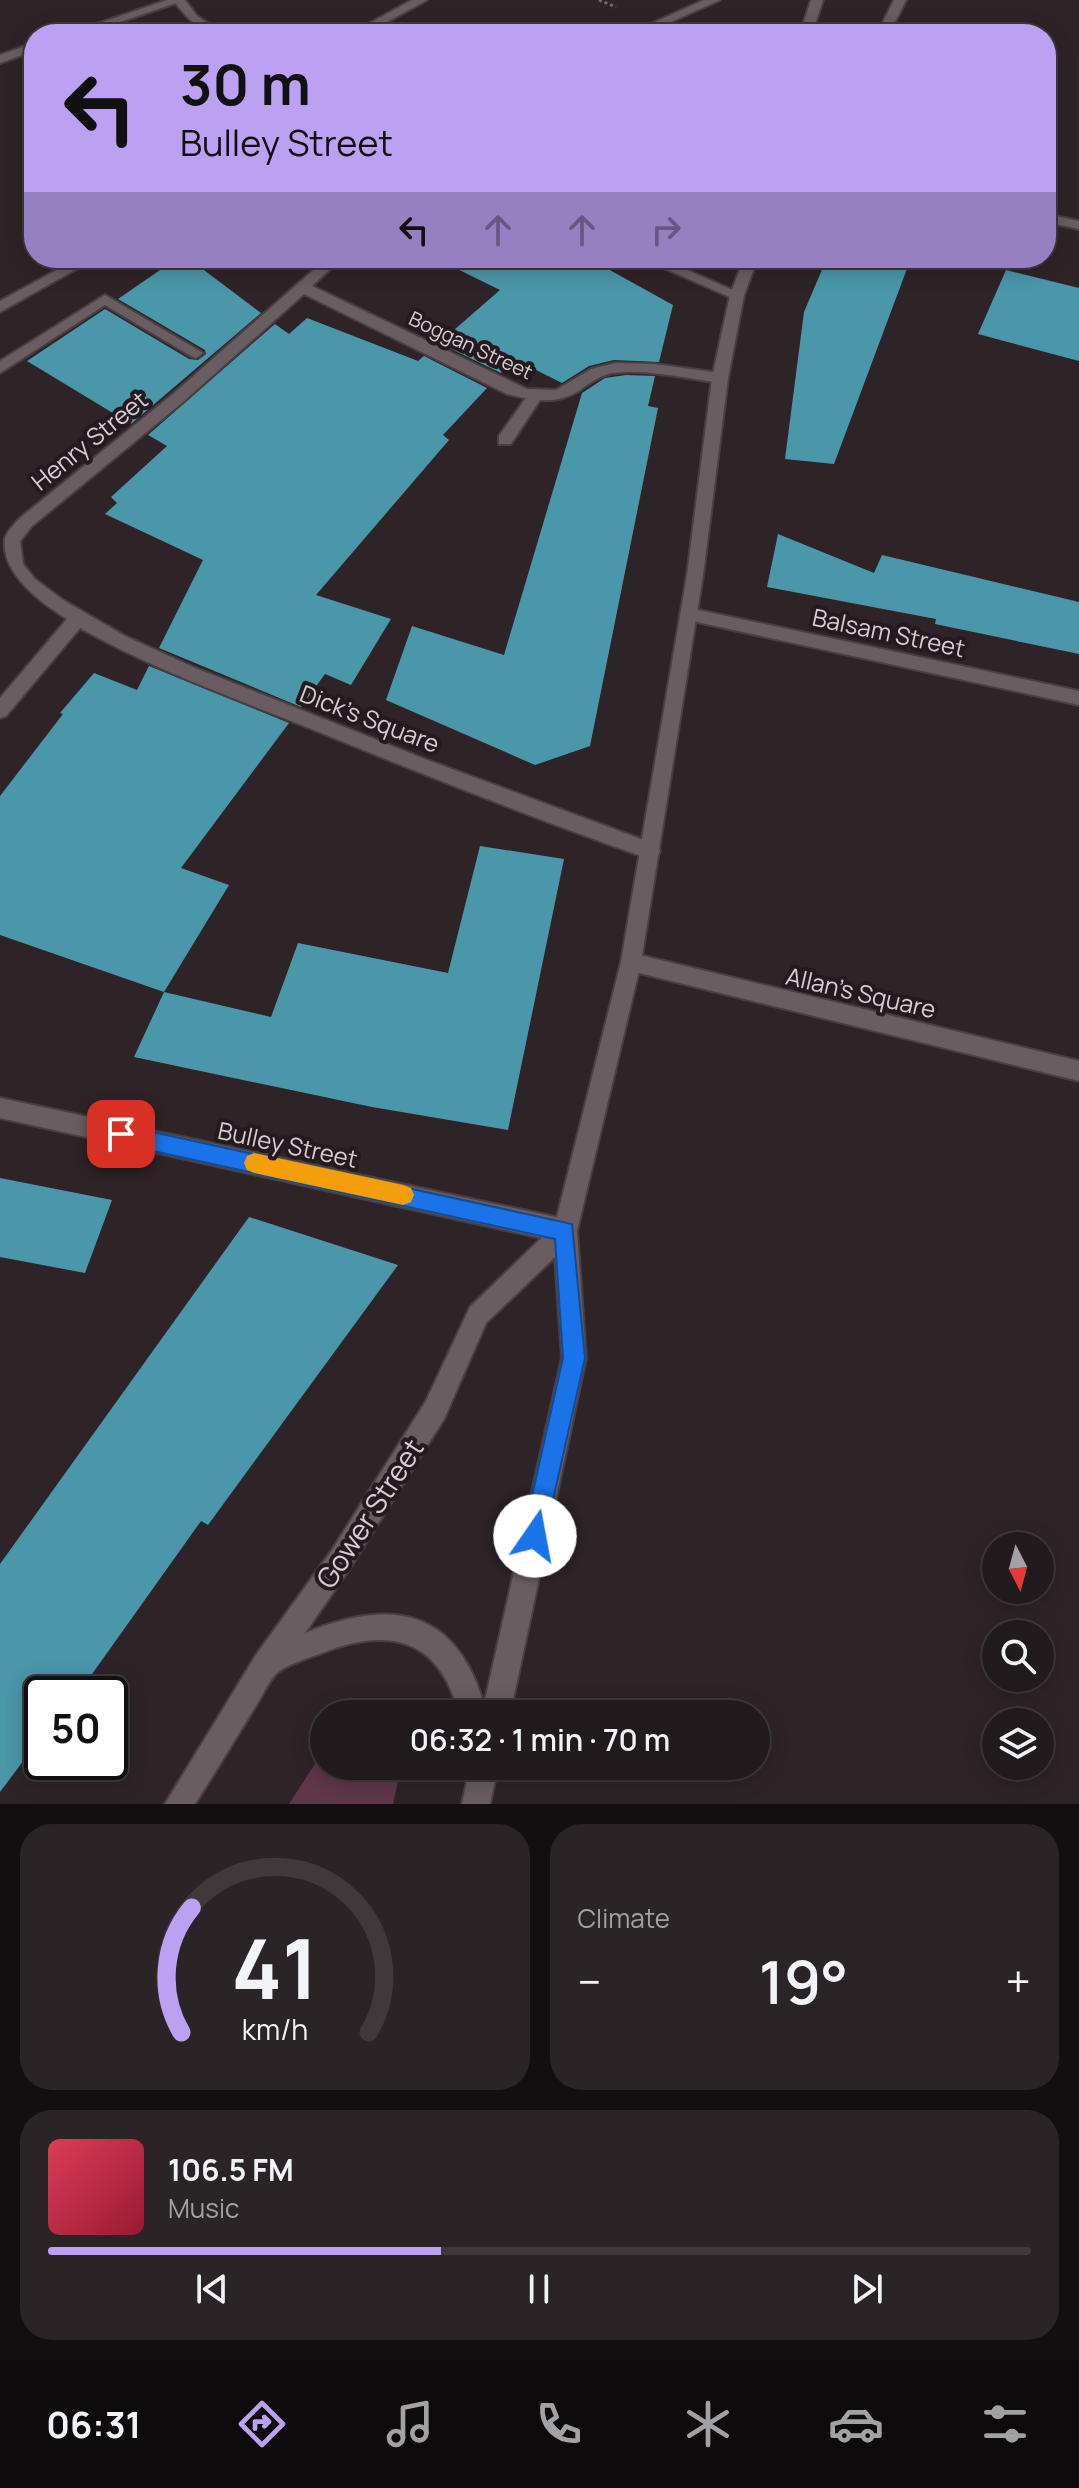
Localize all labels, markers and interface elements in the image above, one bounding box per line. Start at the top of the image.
text: 30 m [180,45,311,122]
icon: left [48,56,152,160]
text: Bulley Street [180,118,393,167]
icon: left [392,208,436,252]
icon: ahead [476,208,520,252]
icon: ahead [560,208,604,252]
icon: right [644,208,688,252]
street label: Boggan Street [405,305,537,385]
street label: Henry Street [24,383,154,497]
street label: Balsam Street [810,600,968,664]
street label: Dick's Square [296,676,444,760]
street label: Allan's Square [783,959,939,1025]
pin [87,1100,155,1168]
icon: arrive [99,1112,143,1156]
street label: Bulley Street [215,1113,361,1175]
street label: Gower Street [307,1431,431,1595]
position arrow [493,1494,577,1578]
north arrow [982,1532,1054,1604]
map controls [982,1532,1054,1780]
button: search [982,1620,1054,1692]
speed limit sign: 50 [24,1676,128,1780]
button: layers [982,1708,1054,1780]
text: 06:32 · 1 min · 70 m [410,1719,670,1760]
text: Climate [578,1900,670,1936]
text: 41 [231,1910,318,2024]
text: 19° [759,1940,848,2022]
text: − [578,1951,601,2011]
text: + [1006,1951,1031,2011]
text: km/h [242,2010,308,2049]
text: 106.5 FM [168,2149,294,2190]
text: Music [168,2190,239,2226]
icon: previous [190,2267,234,2311]
icon: pause [517,2267,561,2311]
icon: next [845,2267,889,2311]
icon: directions [234,2396,290,2452]
icon: music [382,2396,438,2452]
icon: phone [531,2396,587,2452]
icon: climate [680,2396,736,2452]
icon: car [828,2396,884,2452]
icon: filters [977,2396,1033,2452]
text: 06:31 [46,2400,141,2449]

